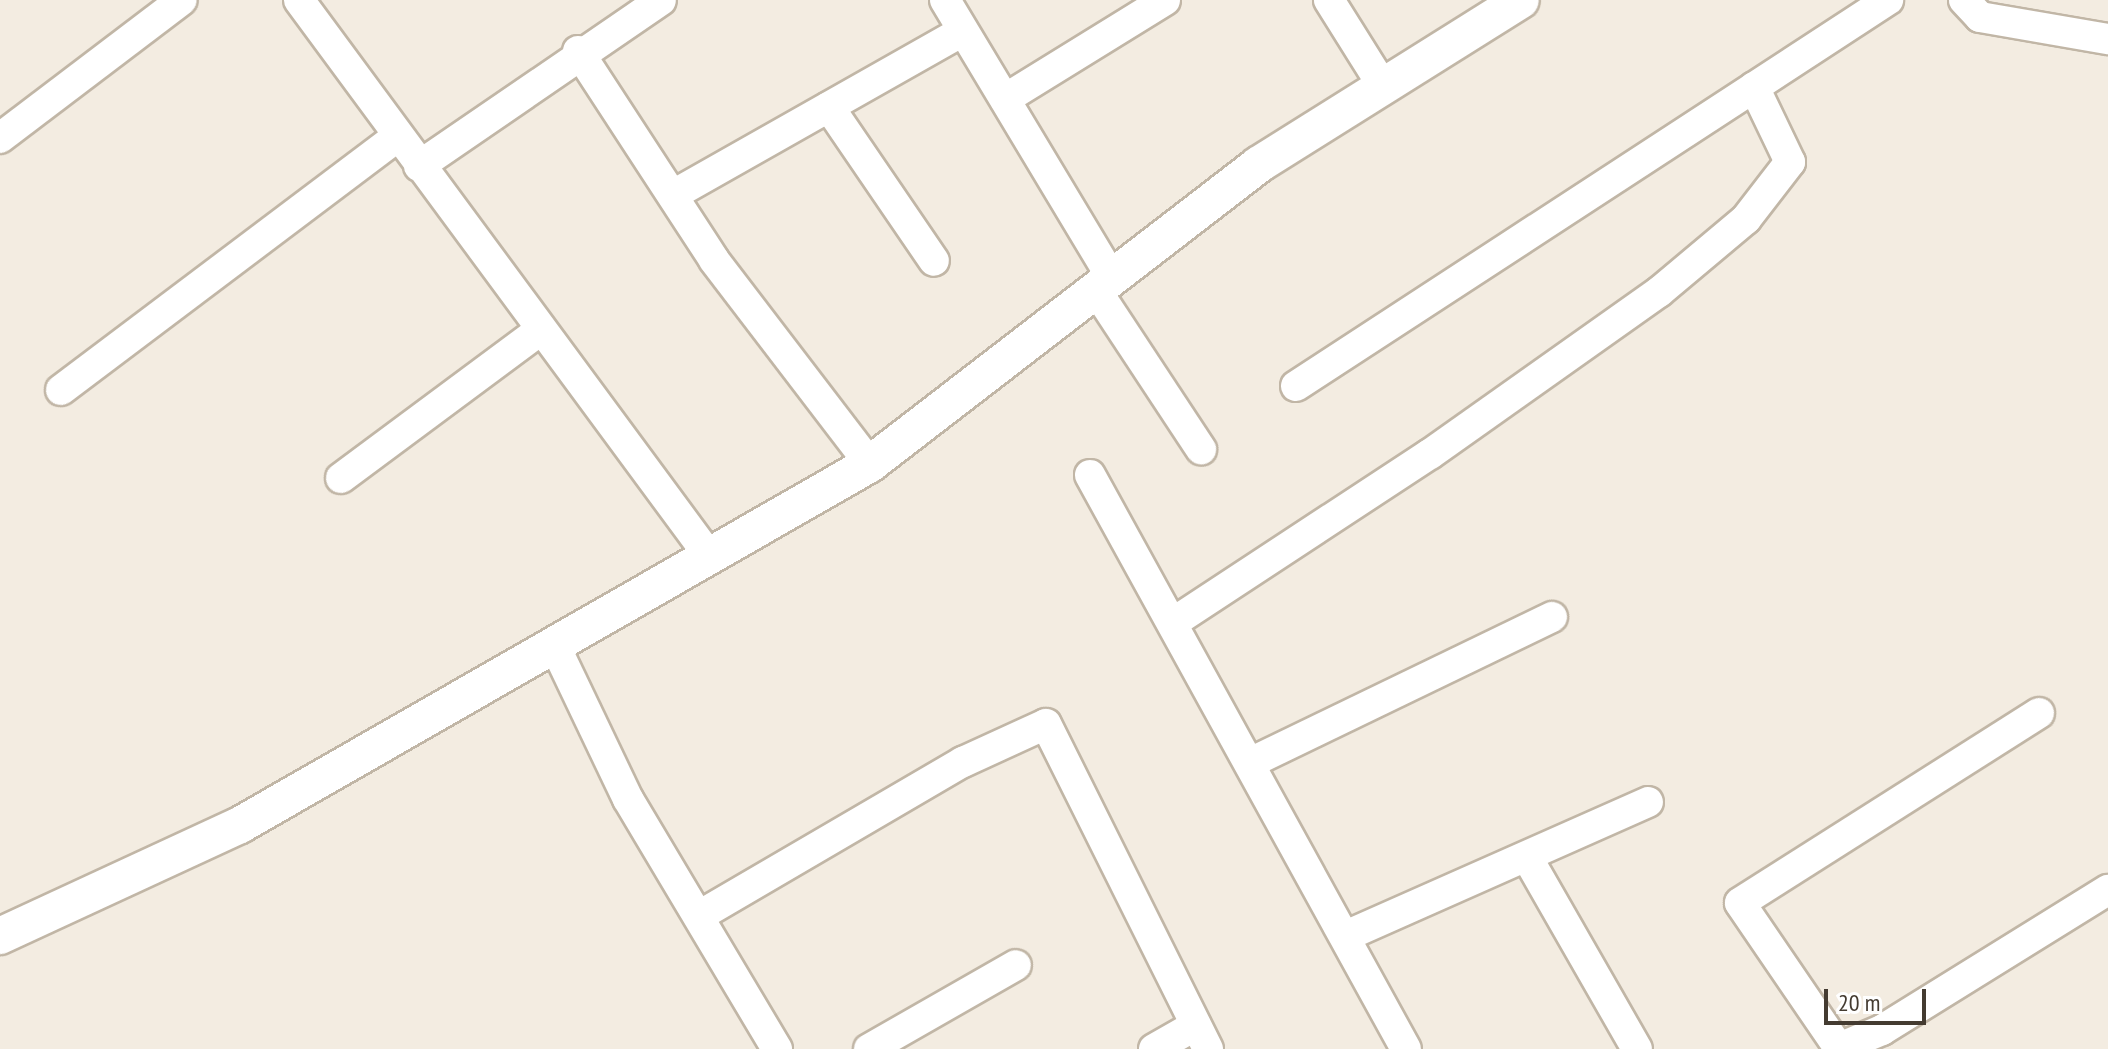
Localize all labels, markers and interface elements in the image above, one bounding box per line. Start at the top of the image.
scale bar [1828,973,1930,1023]
text: 20 m [1838,987,1880,1018]

